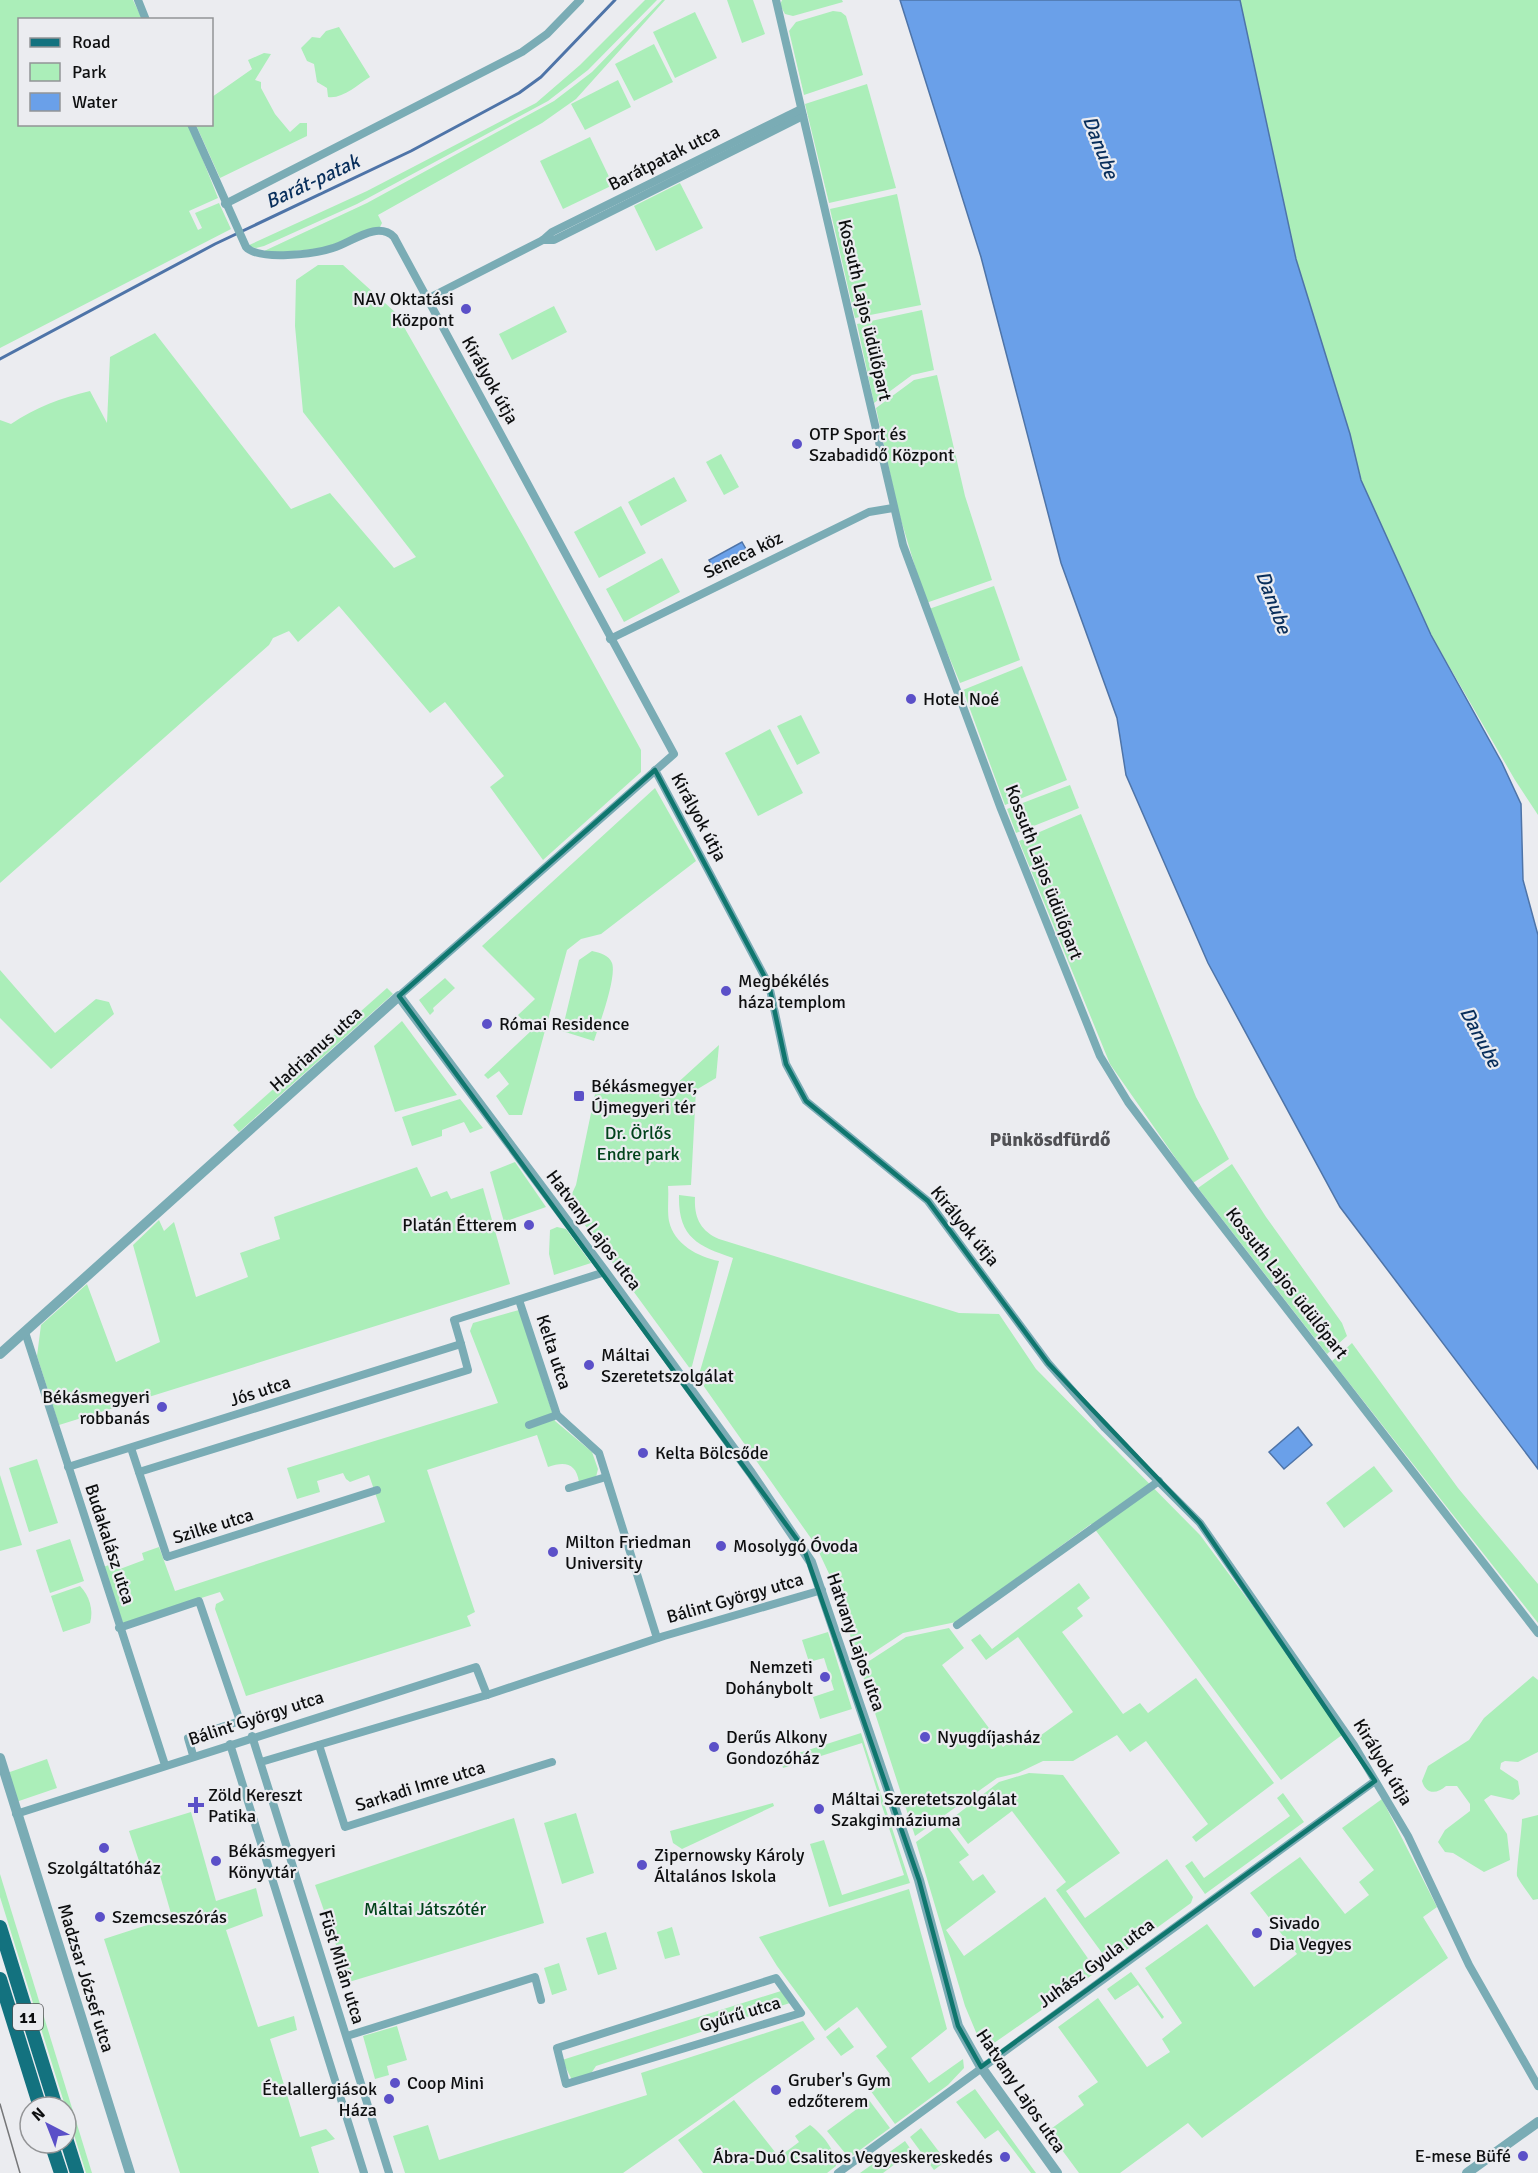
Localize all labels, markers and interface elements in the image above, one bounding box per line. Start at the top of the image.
legend [18,18,213,126]
text: Road [72,31,111,53]
text: Park [72,61,107,83]
text: Water [72,91,118,113]
water label: Danube [1077,112,1124,183]
street label: Barátpatak utca [605,120,723,196]
water label: Barát-patak [261,148,365,214]
street label: Kossuth Lajos üdülőpart [833,217,897,403]
place label: NAV Oktatási Központ [353,288,454,331]
marker: NAV Oktatási Központ [459,302,473,316]
street label: Királyok útja [457,332,523,428]
place label: OTP Sport és Szabadidő Központ [809,423,954,466]
marker: OTP Sport és Szabadidő Központ [790,437,804,451]
street label: Seneca köz [700,526,786,584]
water label: Danube [1250,567,1297,638]
place label: Hotel Noé [923,688,999,710]
marker: Hotel Noé [904,692,918,706]
street label: Királyok útja [666,769,732,865]
street label: Kossuth Lajos üdülőpart [1000,781,1088,963]
place label: Megbékélés háza templom [738,970,846,1013]
marker: Megbékélés háza templom [719,984,733,998]
street label: Hadrianus utca [265,1002,367,1096]
water label: Danube [1454,1003,1507,1073]
place label: Római Residence [499,1013,629,1035]
marker: Római Residence [480,1017,494,1031]
place label: Békásmegyer, Újmegyeri tér [591,1075,697,1118]
marker: Békásmegyer, Újmegyeri tér [572,1089,586,1103]
park label: Dr. Örlős Endre park [596,1122,680,1165]
district label: Pünkösdfürdő [990,1127,1110,1152]
street label: Hatvany Lajos utca [542,1166,646,1294]
street label: Királyok útja [926,1181,1004,1271]
street label: Kossuth Lajos üdülőpart [1221,1203,1353,1363]
place label: Platán Étterem [402,1214,517,1236]
marker: Platán Étterem [522,1218,536,1232]
street label: Kelta utca [532,1312,576,1392]
place label: Máltai Szeretetszolgálat [601,1344,734,1387]
marker: Máltai Szeretetszolgálat [582,1358,596,1372]
street label: Jós utca [227,1371,293,1411]
place label: Békásmegyeri robbanás [42,1386,150,1429]
marker: Békásmegyeri robbanás [155,1400,169,1414]
place label: Kelta Bölcsőde [655,1442,768,1464]
marker: Kelta Bölcsőde [636,1446,650,1460]
street label: Budakalász utca [80,1481,140,1607]
street label: Szilke utca [170,1503,256,1549]
place label: Milton Friedman University [565,1531,691,1574]
place label: Mosolygó Óvoda [733,1535,858,1557]
marker: Mosolygó Óvoda [714,1539,728,1553]
marker: Milton Friedman University [546,1545,560,1559]
street label: Bálint György utca [664,1568,806,1628]
street label: Hatvany Lajos utca [822,1570,890,1714]
place label: Nemzeti Dohánybolt [725,1656,813,1699]
marker: Nemzeti Dohánybolt [818,1670,832,1684]
street label: Bálint György utca [185,1686,327,1750]
street label: Királyok útja [1349,1715,1417,1809]
place label: Derűs Alkony Gondozóház [726,1726,828,1769]
place label: Nyugdíjasház [937,1726,1040,1748]
marker: Nyugdíjasház [918,1730,932,1744]
marker: Derűs Alkony Gondozóház [707,1740,721,1754]
street label: Sarkadi Imre utca [352,1756,488,1816]
place label: Zöld Kereszt Patika [208,1784,303,1827]
place label: Máltai Szeretetszolgálat Szakgimnáziuma [831,1788,1017,1831]
marker: Zöld Kereszt Patika [189,1798,203,1812]
marker: Máltai Szeretetszolgálat Szakgimnáziuma [812,1802,826,1816]
place label: Békásmegyeri Könyvtár [228,1840,336,1883]
marker: Szolgáltatóház [97,1841,111,1855]
place label: Zipernowsky Károly Általános Iskola [654,1844,805,1887]
marker: Békásmegyeri Könyvtár [209,1854,223,1868]
place label: Szolgáltatóház [47,1857,161,1879]
marker: Zipernowsky Károly Általános Iskola [635,1858,649,1872]
park label: Máltai Játszótér [364,1898,487,1920]
street label: Madzsar József utca [53,1901,119,2055]
place label: Szemcseszórás [112,1906,227,1928]
street label: Füst Milán utca [314,1907,370,2027]
marker: Szemcseszórás [93,1910,107,1924]
place label: Sivado Dia Vegyes [1269,1912,1352,1955]
street label: Juhász Gyula utca [1034,1913,1158,2013]
marker: Sivado Dia Vegyes [1250,1926,1264,1940]
street label: Gyűrű utca [697,1991,783,2037]
road number: 11 [13,2004,43,2030]
street label: Hatvany Lajos utca [971,2025,1071,2157]
place label: Gruber's Gym edzőterem [788,2069,891,2112]
place label: Coop Mini [407,2072,484,2094]
marker: Coop Mini [388,2076,402,2090]
place label: Ételallergiások Háza [262,2078,377,2121]
marker: Gruber's Gym edzőterem [769,2083,783,2097]
marker: Ételallergiások Háza [382,2092,396,2106]
north arrow [18,2095,78,2155]
text: N [28,2103,49,2126]
place label: E-mese Büfé [1415,2145,1511,2167]
place label: Ábra-Duó Csalitos Vegyeskereskedés [713,2146,993,2168]
marker: E-mese Büfé [1516,2149,1530,2163]
marker: Ábra-Duó Csalitos Vegyeskereskedés [998,2150,1012,2164]

